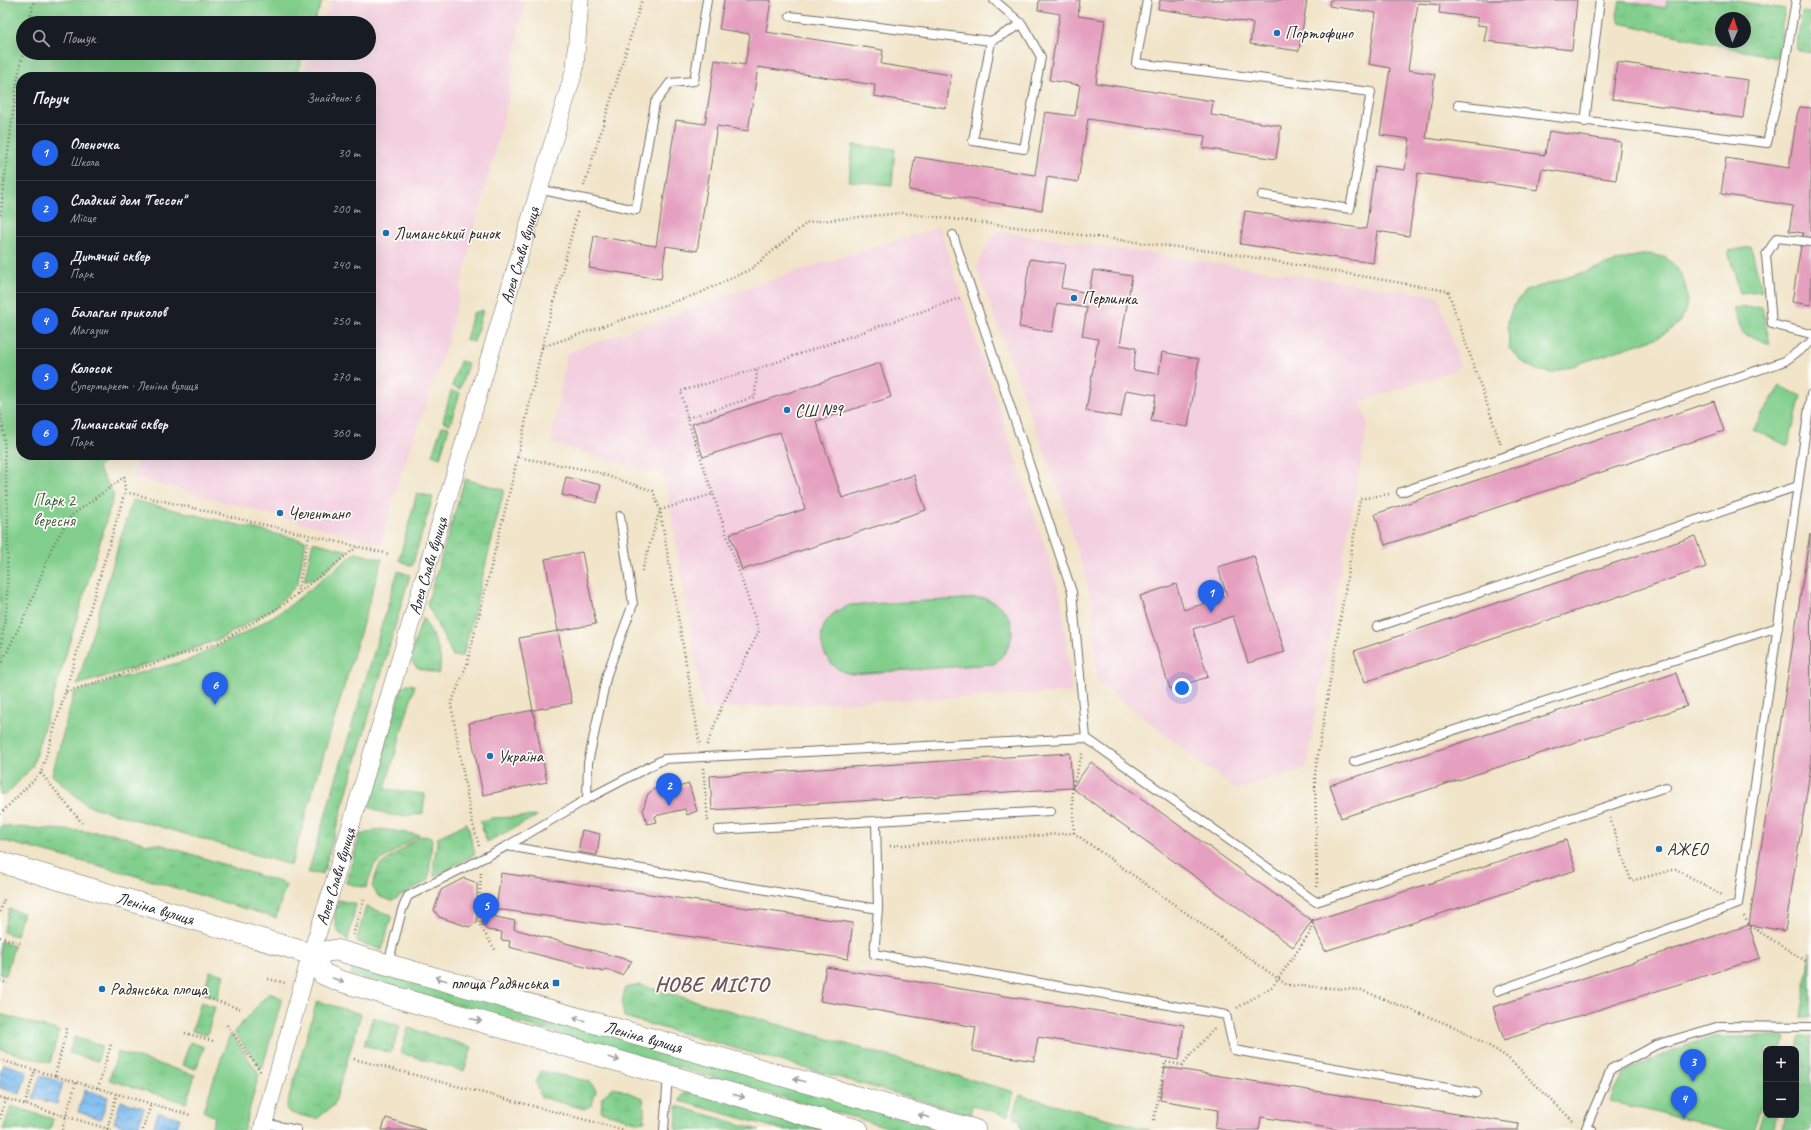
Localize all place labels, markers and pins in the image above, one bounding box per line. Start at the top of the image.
place label: Портофино [1285,23,1354,44]
marker: Портофино [1272,28,1282,38]
place label: Лиманський ринок [394,223,502,244]
marker: Лиманський ринок [381,228,391,238]
place label: Перлинка [1082,288,1139,309]
marker: Перлинка [1069,293,1079,303]
place label: СШ №9 [795,400,844,421]
marker: СШ №9 [782,405,792,415]
place label: Челентано [288,503,351,524]
marker: Челентано [275,508,285,518]
pin: 1 [1198,580,1224,613]
pin: 6 [202,672,228,705]
place label: Україна [498,746,545,767]
marker: Україна [485,751,495,761]
pin: 2 [656,773,682,806]
place label: АЖЕО [1667,839,1709,860]
marker: АЖЕО [1654,844,1664,854]
pin: 5 [473,893,499,926]
place label: площа Радянська [451,973,549,994]
marker: площа Радянська [551,978,561,988]
place label: Радянська площа [110,979,208,1000]
marker: Радянська площа [97,984,107,994]
pin: 3 [1680,1049,1706,1082]
pin: 4 [1671,1086,1697,1119]

